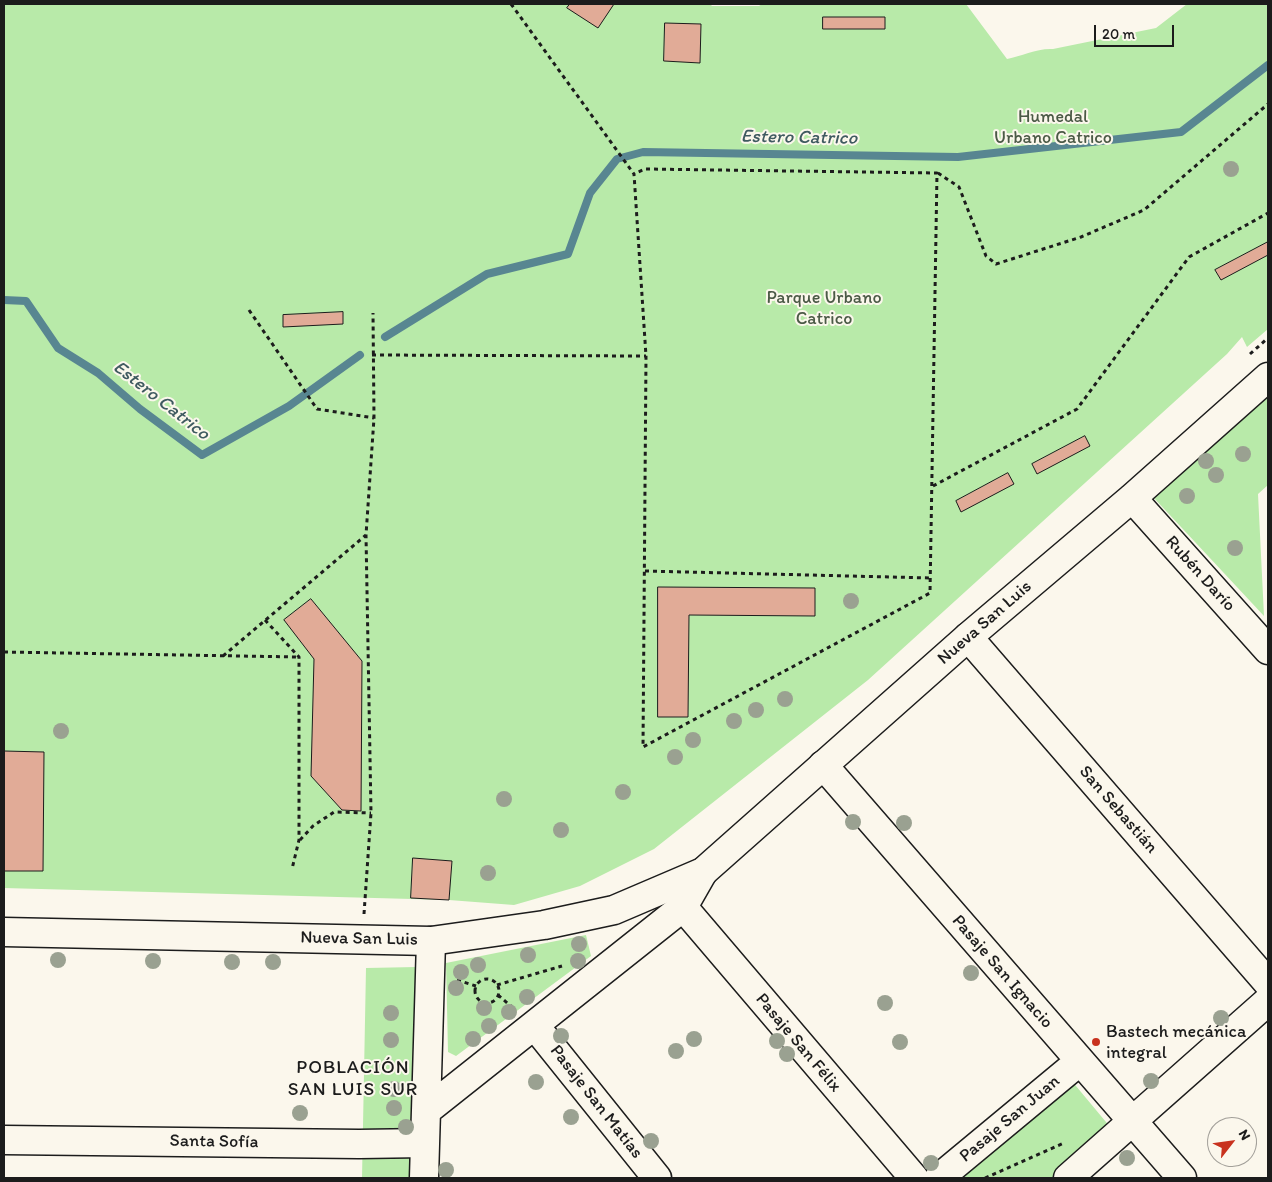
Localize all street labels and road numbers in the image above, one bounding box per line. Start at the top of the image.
street label: Rubén Darío [1160,532,1240,616]
street label: Nueva San Luis [934,576,1036,670]
street label: San Sebastián [1074,762,1162,858]
street label: Pasaje San Ignacio [947,911,1057,1033]
street label: Nueva San Luis [300,927,418,951]
street label: Pasaje San Félix [750,989,846,1097]
street label: Pasaje San Matías [545,1041,647,1163]
street label: Pasaje San Juan [955,1071,1065,1167]
street label: Santa Sofía [169,1130,259,1154]

